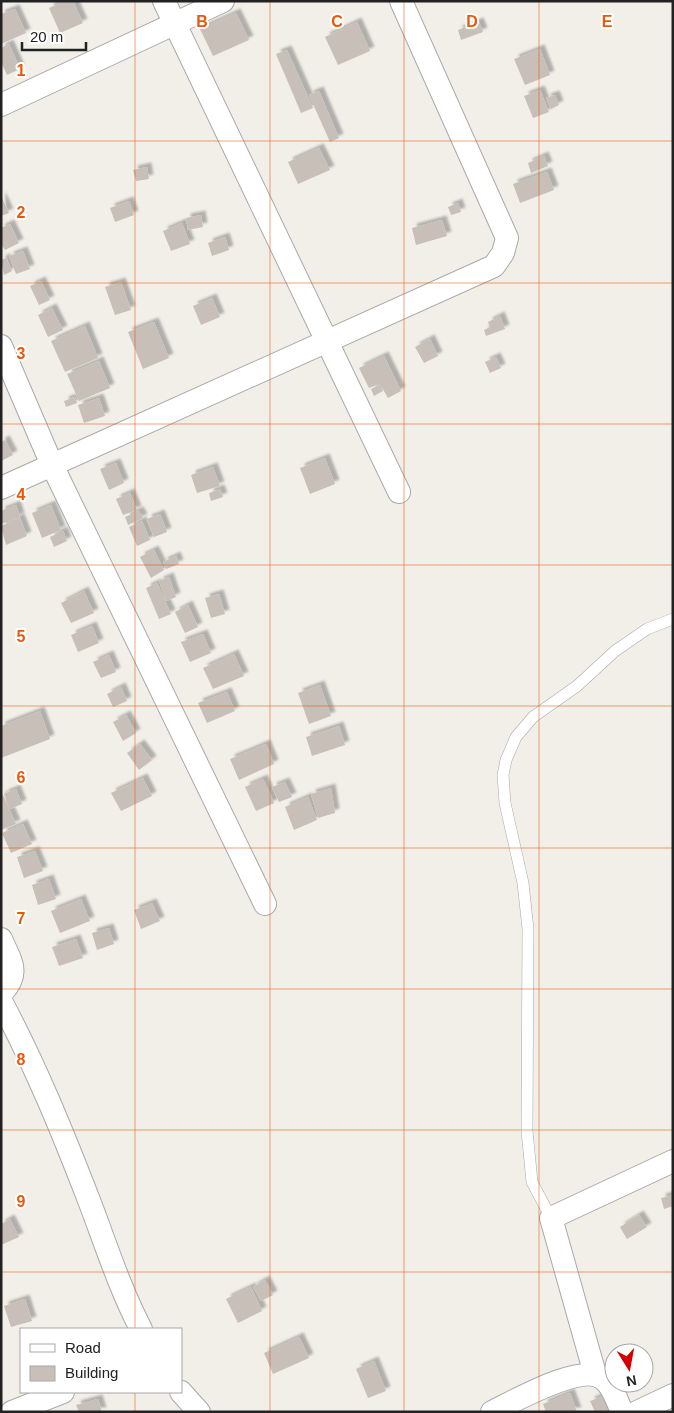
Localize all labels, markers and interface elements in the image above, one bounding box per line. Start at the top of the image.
text: B [196,13,208,30]
text: C [331,13,343,30]
text: D [466,13,478,30]
text: E [602,13,613,30]
scale bar [22,20,86,52]
text: 20 m [30,28,63,45]
text: 1 [17,62,26,79]
text: 2 [17,204,26,221]
text: 3 [17,345,26,362]
text: 4 [17,486,26,503]
text: 5 [17,628,26,645]
text: 6 [17,769,26,786]
text: 7 [17,910,26,927]
text: 8 [17,1051,26,1068]
text: 9 [17,1193,26,1210]
legend [20,1328,182,1393]
text: Road [65,1339,101,1356]
north arrow [604,1343,654,1393]
text: Building [65,1364,118,1381]
text: N [625,1372,638,1390]

